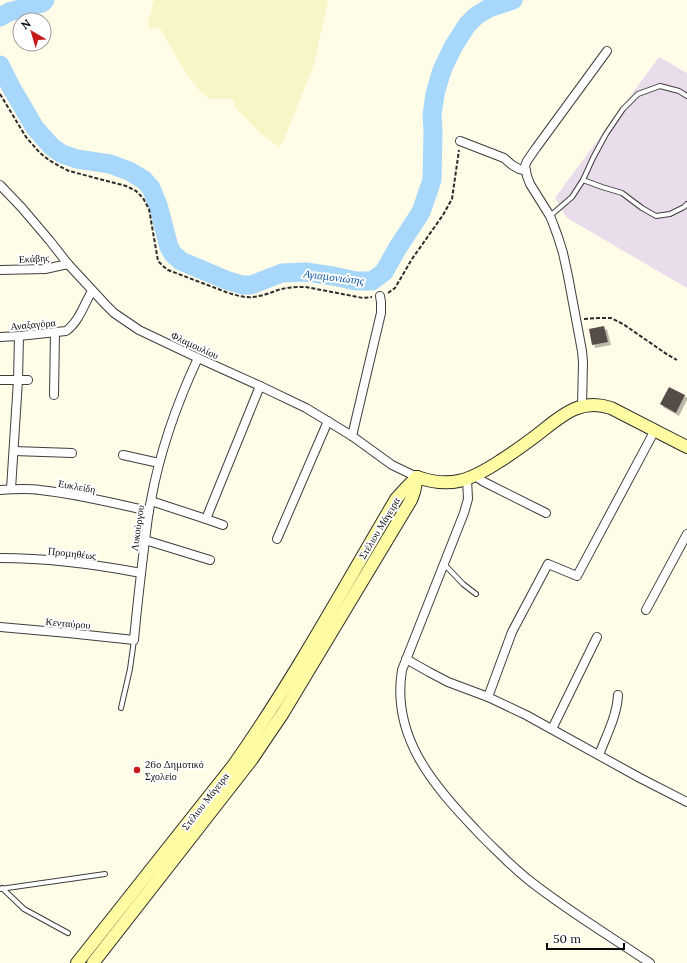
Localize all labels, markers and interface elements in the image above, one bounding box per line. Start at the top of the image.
north arrow [12,12,52,52]
text: N [18,16,34,32]
street label: Εκάβης [18,251,50,266]
water label: Αγιαμονιώτης [302,266,366,288]
street label: Αναξαγόρα [10,316,57,333]
street label: Φλαμουλίου [169,329,221,362]
street label: Ευκλείδη [57,477,97,496]
street label: Στέλιου Μάγειρα [356,495,403,561]
street label: Λυκούργου [128,504,147,552]
street label: Προμηθέως [47,544,97,562]
street label: Κενταύρου [45,615,91,632]
place label: 26ο Δημοτικό Σχολείο [145,758,204,783]
marker: 26ο Δημοτικό Σχολείο [132,765,142,775]
street label: Στέλιου Μάγειρα [179,769,232,833]
scale bar [547,925,624,951]
text: 50 m [553,931,581,946]

